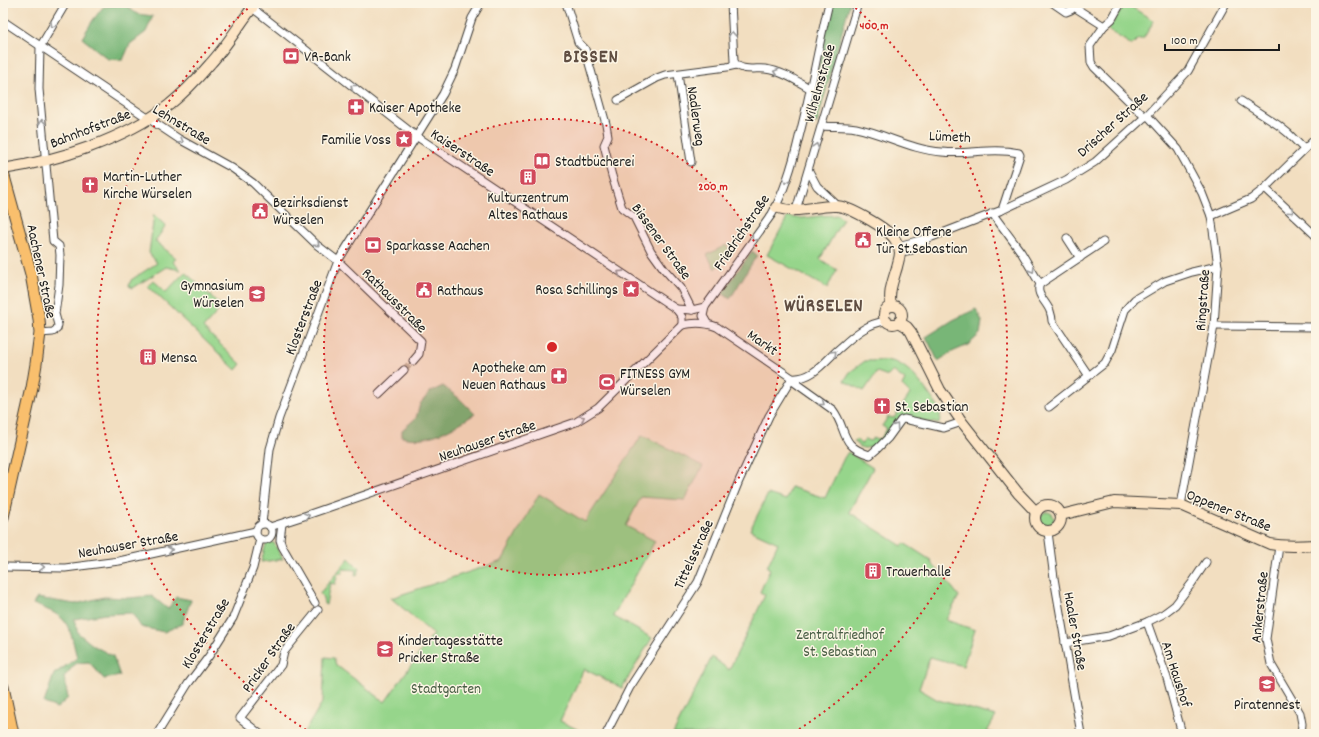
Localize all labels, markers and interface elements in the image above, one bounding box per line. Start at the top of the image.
text: 400 m [859,18,889,35]
one-way arrow [51,21,58,28]
scale bar [1165,26,1279,52]
one-way arrow [728,31,737,37]
text: 100 m [1171,33,1198,50]
street label: Wilhelmstraße [799,41,843,125]
district label: BISSEN [563,45,619,72]
bank icon: VR-Bank [281,46,301,66]
place label: VR-Bank [304,47,351,69]
one-way arrow [773,68,780,77]
one-way arrow [350,84,357,91]
street label: Nadlerweg [680,85,710,148]
street label: Drischer Straße [1073,87,1154,164]
pharmacy icon: Kaiser Apotheke [346,97,366,117]
place label: Kaiser Apotheke [369,98,462,120]
street label: Lehnstraße [148,100,215,152]
street label: Bahnhofstraße [47,104,135,155]
one-way arrow [38,119,47,125]
street label: Kaiserstraße [425,124,499,184]
street label: Lümeth [928,126,972,150]
place icon: Familie Voss [394,129,414,149]
place label: Familie Voss [321,130,391,152]
one-way arrow [177,136,184,143]
one-way arrow [811,143,820,150]
library icon: Stadtbücherei [532,151,552,171]
place label: Stadtbücherei [555,152,634,174]
place label: Martin-Luther Kirche Würselen [103,167,192,206]
building icon: Kulturzentrum Altes Rathaus [518,167,538,187]
church icon: Martin-Luther Kirche Würselen [80,175,100,195]
one-way arrow [783,177,791,184]
text: 200 m [698,179,728,196]
place label: Kulturzentrum Altes Rathaus [487,188,569,227]
street label: Friedrichstraße [709,190,777,276]
place label: Bezirksdienst Würselen [273,193,349,232]
street label: Bissener Straße [625,199,696,285]
public building icon: Bezirksdienst Würselen [250,201,270,221]
one-way arrow [1286,207,1294,214]
street label: Aachener Straße [19,222,61,321]
place label: Kleine Offene Tür St.Sebastian [876,222,967,261]
public building icon: Kleine Offene Tür St.Sebastian [853,230,873,250]
bank icon: Sparkasse Aachen [363,235,383,255]
one-way arrow [751,235,758,242]
place label: Sparkasse Aachen [386,236,490,258]
one-way arrow [312,240,320,247]
street label: Rathausstraße [356,264,432,339]
one-way arrow [1027,266,1035,273]
street label: Ringstraße [1191,268,1217,332]
one-way arrow [617,270,624,278]
place label: Gymnasium Würselen [180,276,244,315]
street label: Klosterstraße [280,276,329,359]
place icon: Rosa Schillings [621,279,641,299]
public building icon: Rathaus [414,280,434,300]
place label: Rosa Schillings [535,280,618,302]
place label: Rathaus [437,281,484,303]
school or university icon: Gymnasium Würselen [247,284,267,304]
district label: WÜRSELEN [784,294,864,321]
street label: Markt [742,325,782,362]
centre of rings [545,340,559,354]
building icon: Mensa [138,347,158,367]
place label: Mensa [161,348,198,370]
one-way arrow [829,350,837,358]
place label: Apotheke am Neuen Rathaus [462,358,546,397]
place label: FITNESS GYM Würselen [620,364,690,403]
pharmacy icon: Apotheke am Neuen Rathaus [549,366,569,386]
sports icon: FITNESS GYM Würselen [597,372,617,392]
church icon: St. Sebastian [872,396,892,416]
place label: St. Sebastian [895,397,968,419]
one-way arrow [818,398,825,405]
street label: Neuhauser Straße [436,415,539,469]
one-way arrow [578,416,585,423]
one-way arrow [891,423,899,430]
street label: Oppener Straße [1182,485,1274,539]
one-way arrow [303,512,310,520]
street label: Tittelsstraße [669,516,721,593]
street label: Neuhauser Straße [77,526,180,566]
one-way arrow [167,546,174,554]
building icon: Trauerhalle [863,561,883,581]
place label: Trauerhalle [886,562,951,584]
one-way arrow [39,563,45,571]
street label: Ankerstraße [1246,570,1276,644]
street label: Haaler Straße [1056,590,1092,673]
street label: Klosterstraße [177,594,237,674]
street label: Pricker Straße [237,618,302,698]
park label: Zentralfriedhof St. Sebastian [796,625,885,664]
place label: Kindertagesstätte Pricker Straße [398,631,503,670]
school or university icon: Kindertagesstätte Pricker Straße [375,639,395,659]
street label: Am Haushof [1154,639,1196,711]
school or university icon: Piratennest [1257,674,1277,694]
park label: Stadtgarten [411,679,481,701]
place label: Piratennest [1234,695,1301,717]

